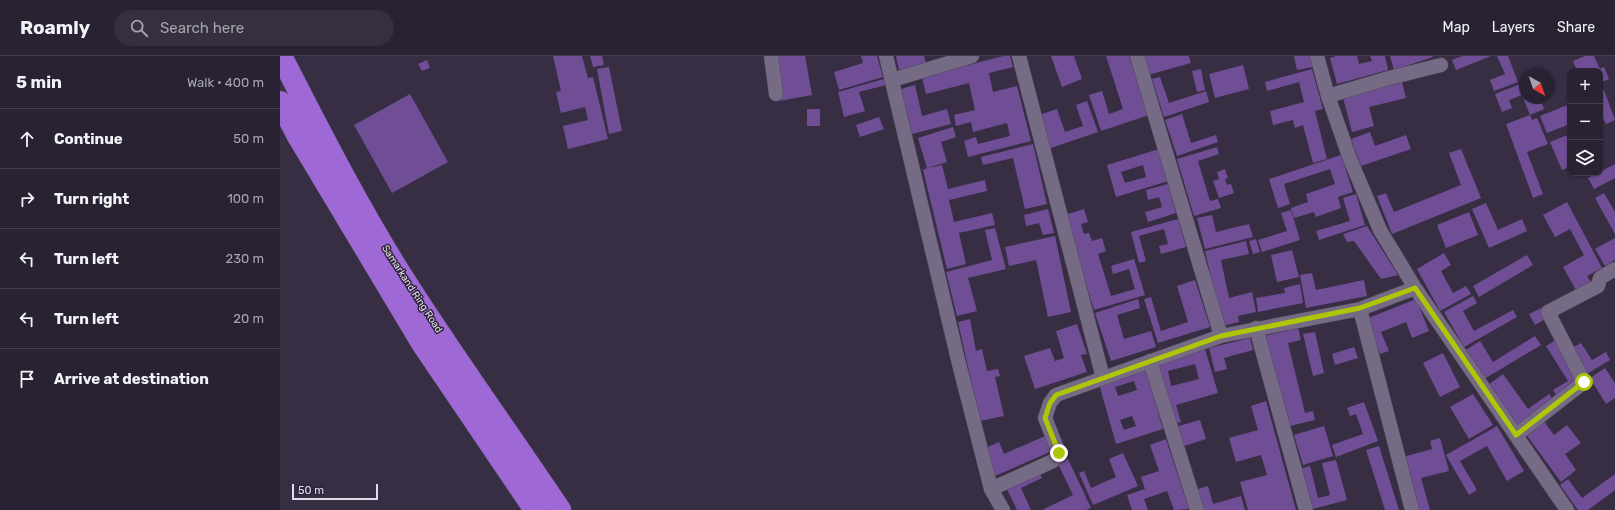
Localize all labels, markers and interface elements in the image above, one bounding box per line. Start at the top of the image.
search box [114,10,394,46]
text: Roamly [20,16,90,39]
icon: search [128,17,150,39]
text: Search here [160,19,244,37]
text: Map [1443,19,1470,36]
text: Layers [1492,19,1535,36]
text: Share [1557,19,1595,36]
north arrow [1519,68,1555,104]
map controls [1567,68,1603,176]
button: + [1567,68,1603,104]
text: 5 min [16,72,62,92]
text: Walk · 400 m [187,75,264,90]
button: − [1567,104,1603,140]
icon: ahead [16,128,38,150]
text: Continue [54,130,123,148]
text: 50 m [233,131,264,146]
button: layers [1567,140,1603,176]
icon: right [16,188,38,210]
text: Turn right [54,190,129,208]
text: 100 m [227,191,264,206]
street label: Samarkand Ring Road [379,243,445,335]
icon: left [16,248,38,270]
text: Turn left [54,250,119,268]
text: 230 m [226,251,264,266]
icon: left [16,308,38,330]
text: Turn left [54,310,119,328]
text: 20 m [233,311,264,326]
icon: arrive [16,368,38,390]
text: Arrive at destination [54,370,209,388]
route start [1575,373,1593,391]
route end [1050,444,1068,462]
scale bar [292,482,378,501]
text: 50 m [298,484,324,497]

